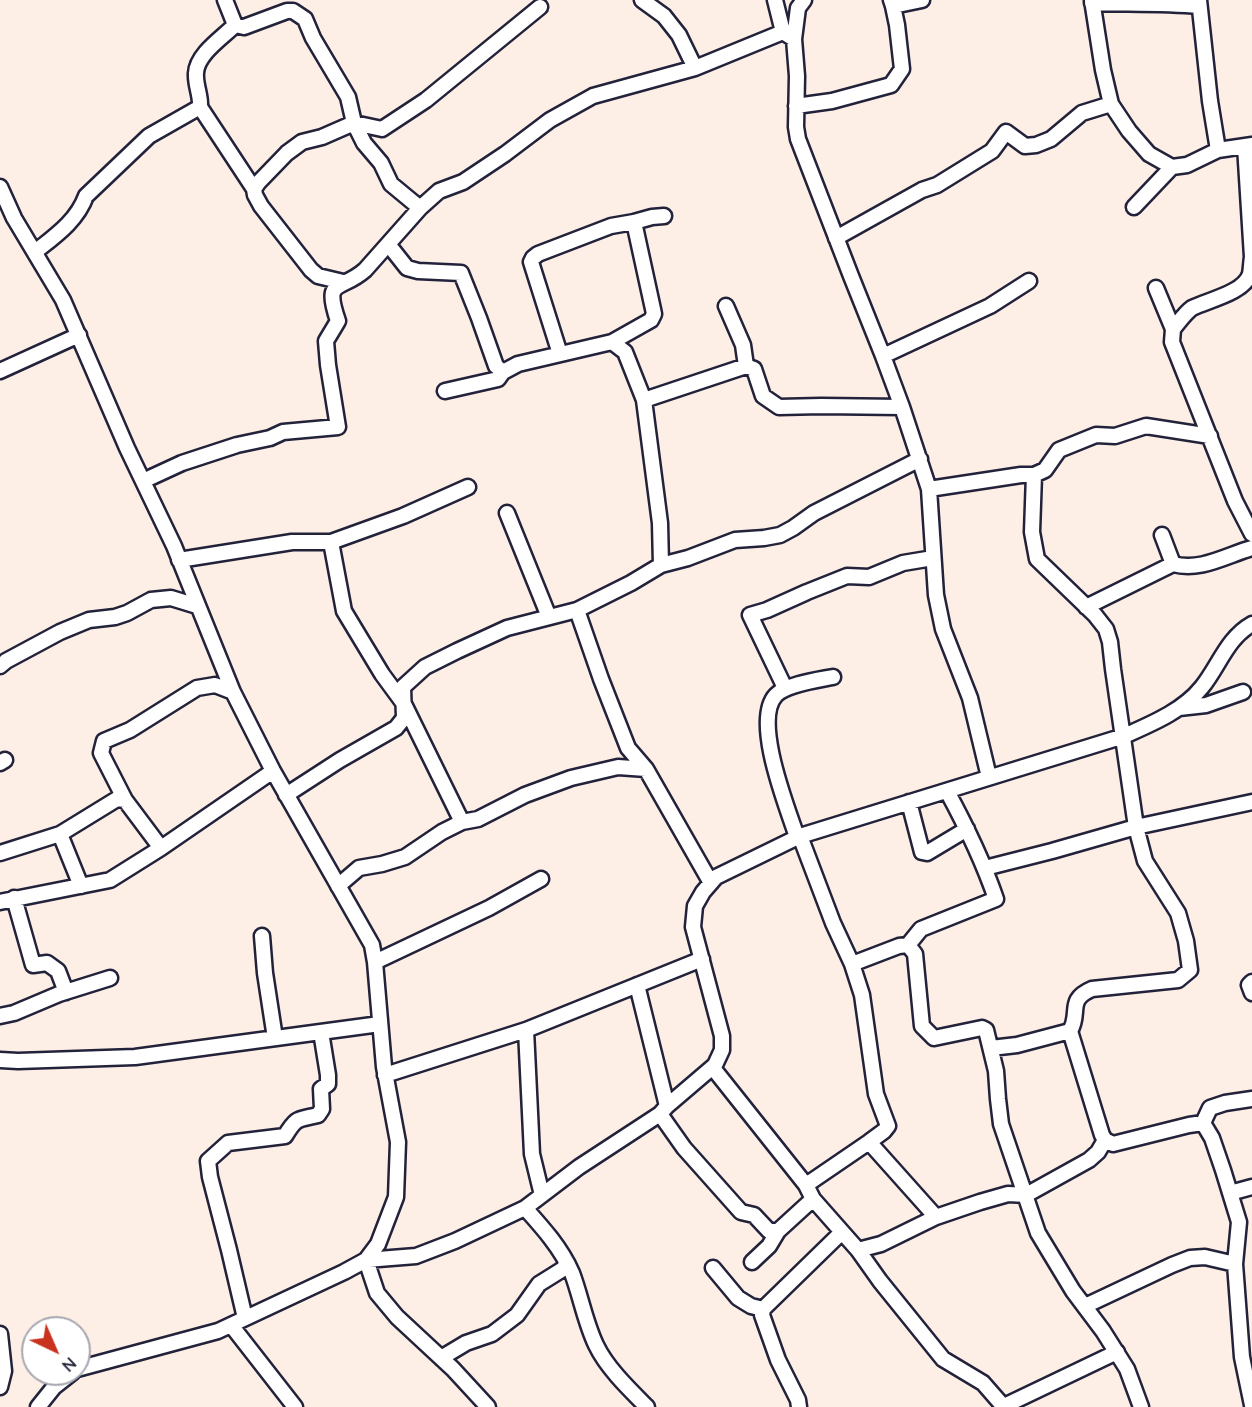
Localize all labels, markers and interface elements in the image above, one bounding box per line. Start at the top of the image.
north arrow [21,1316,91,1386]
text: N [57,1352,81,1377]

